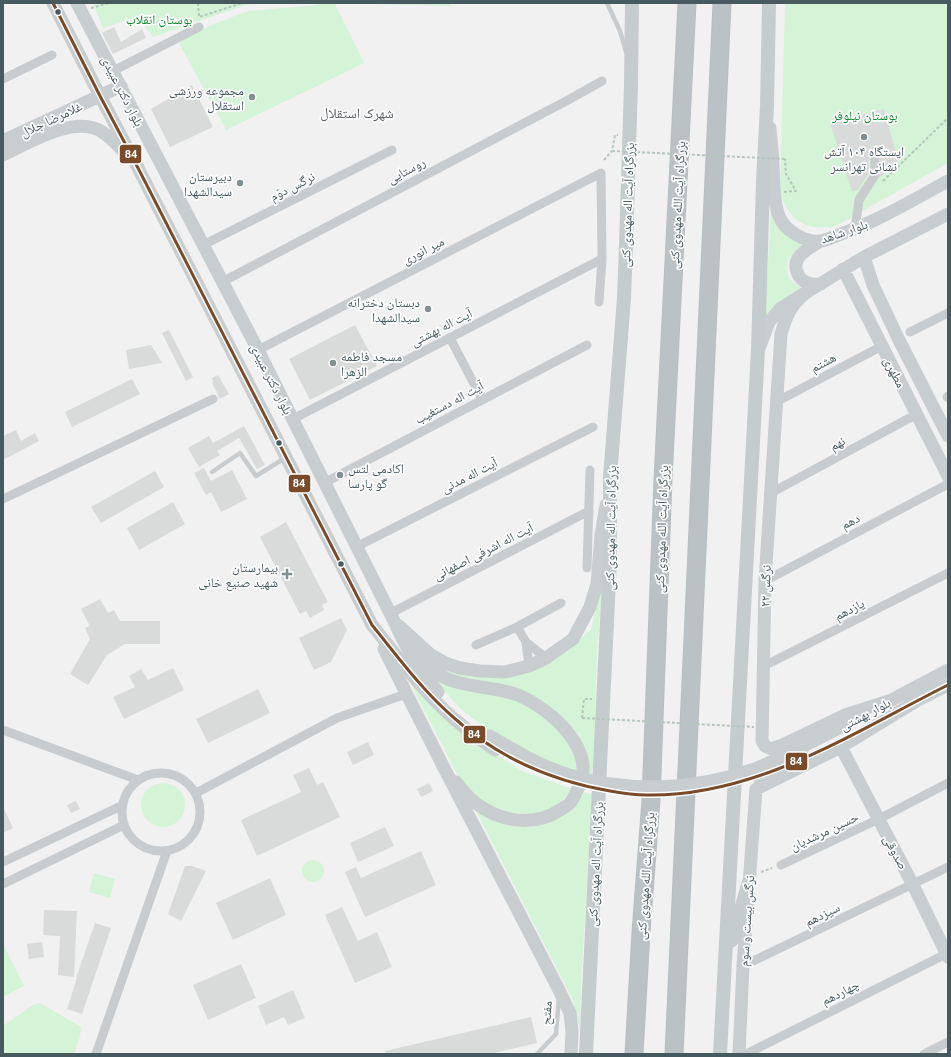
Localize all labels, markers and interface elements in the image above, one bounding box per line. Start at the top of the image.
unlabelled marker [53,7,63,17]
park label: بوستان انقلاب [126,12,192,28]
street label: بلوار دکتر عبیدی [97,53,147,130]
place label: مجموعه ورزشی استقلال [169,83,244,114]
marker: مجموعه ورزشی استقلال [247,92,257,102]
street label: غلامرضا جلال [18,98,85,141]
district label: شهرک استقلال [320,105,394,122]
park label: بوستان نیلوفر [831,108,898,124]
marker: ایستگاه ۱۰۴ آتش ‌نشانی تهرانسر [859,132,869,142]
street label: بزرگراه آیت الله مهدوی کنی [667,141,689,269]
street label: بزرگراه آیت اله مهدوی کنی [618,142,638,268]
line badge: 84 [119,144,142,164]
place label: ایستگاه ۱۰۴ آتش ‌نشانی تهرانسر [824,144,904,175]
text: 84 [125,148,138,161]
street label: روستایی [385,154,428,188]
place label: دبیرستان سیدالشهدا [184,169,232,199]
street label: نرگس دوّم [267,169,318,205]
marker: دبیرستان سیدالشهدا [235,178,245,188]
street label: بلوار شاهد [819,216,870,247]
street label: میر انوری [400,234,447,268]
place label: دبستان دخترانه سیدالشهدا [347,295,420,325]
marker: دبستان دخترانه سیدالشهدا [423,304,433,314]
street label: آیت اله بهشتی [408,305,476,350]
street label: بلوار دکتر عبیدی [246,341,296,418]
place label: مسجد فاطمه الزهرا [341,349,402,380]
street label: هشتم [808,350,839,376]
street label: مطهری [880,354,909,391]
marker: مسجد فاطمه الزهرا [328,358,338,368]
street label: آیت اله دستغیب [412,378,487,427]
street label: نهم [827,433,848,455]
unlabelled marker [274,438,284,448]
street label: آیت اله مدنی [439,455,501,497]
place label: اکادمی لتس گو پارسا [348,461,404,492]
street label: بزرگراه آیت اله مهدوی کنی [602,465,620,591]
street label: بزرگراه آیت الله مهدوی کنی [652,465,672,593]
marker: اکادمی لتس گو پارسا [335,470,345,480]
line badge: 84 [288,474,311,493]
text: 84 [293,477,306,490]
street label: دهم [838,510,863,533]
street label: آیت اله اشرفی اصفهانی [431,519,537,584]
unlabelled marker [336,559,346,569]
place label: بیمارستان شهید صنیع خانی [198,560,278,592]
street label: نرگس ۲۲ [757,565,775,607]
marker: بیمارستان شهید صنیع خانی [281,568,293,580]
street label: یازدهم [832,596,867,624]
street label: بلوار بهشتی [837,695,893,735]
line badge: 84 [463,725,486,744]
text: 84 [468,728,481,741]
line badge: 84 [785,752,808,771]
text: 84 [790,755,803,768]
street label: بزرگراه آیت اله مهدوی کنی [585,801,607,927]
street label: حسین مرشدیان [788,809,861,855]
street label: بزرگراه آیت الله مهدوی کنی [634,812,658,941]
street label: صدوقی [879,832,911,872]
street label: نرگس بیست و سوم [736,875,758,967]
street label: سیزدهم [802,900,843,930]
street label: چهاردهم [819,977,862,1009]
street label: مفتح [538,1000,557,1026]

